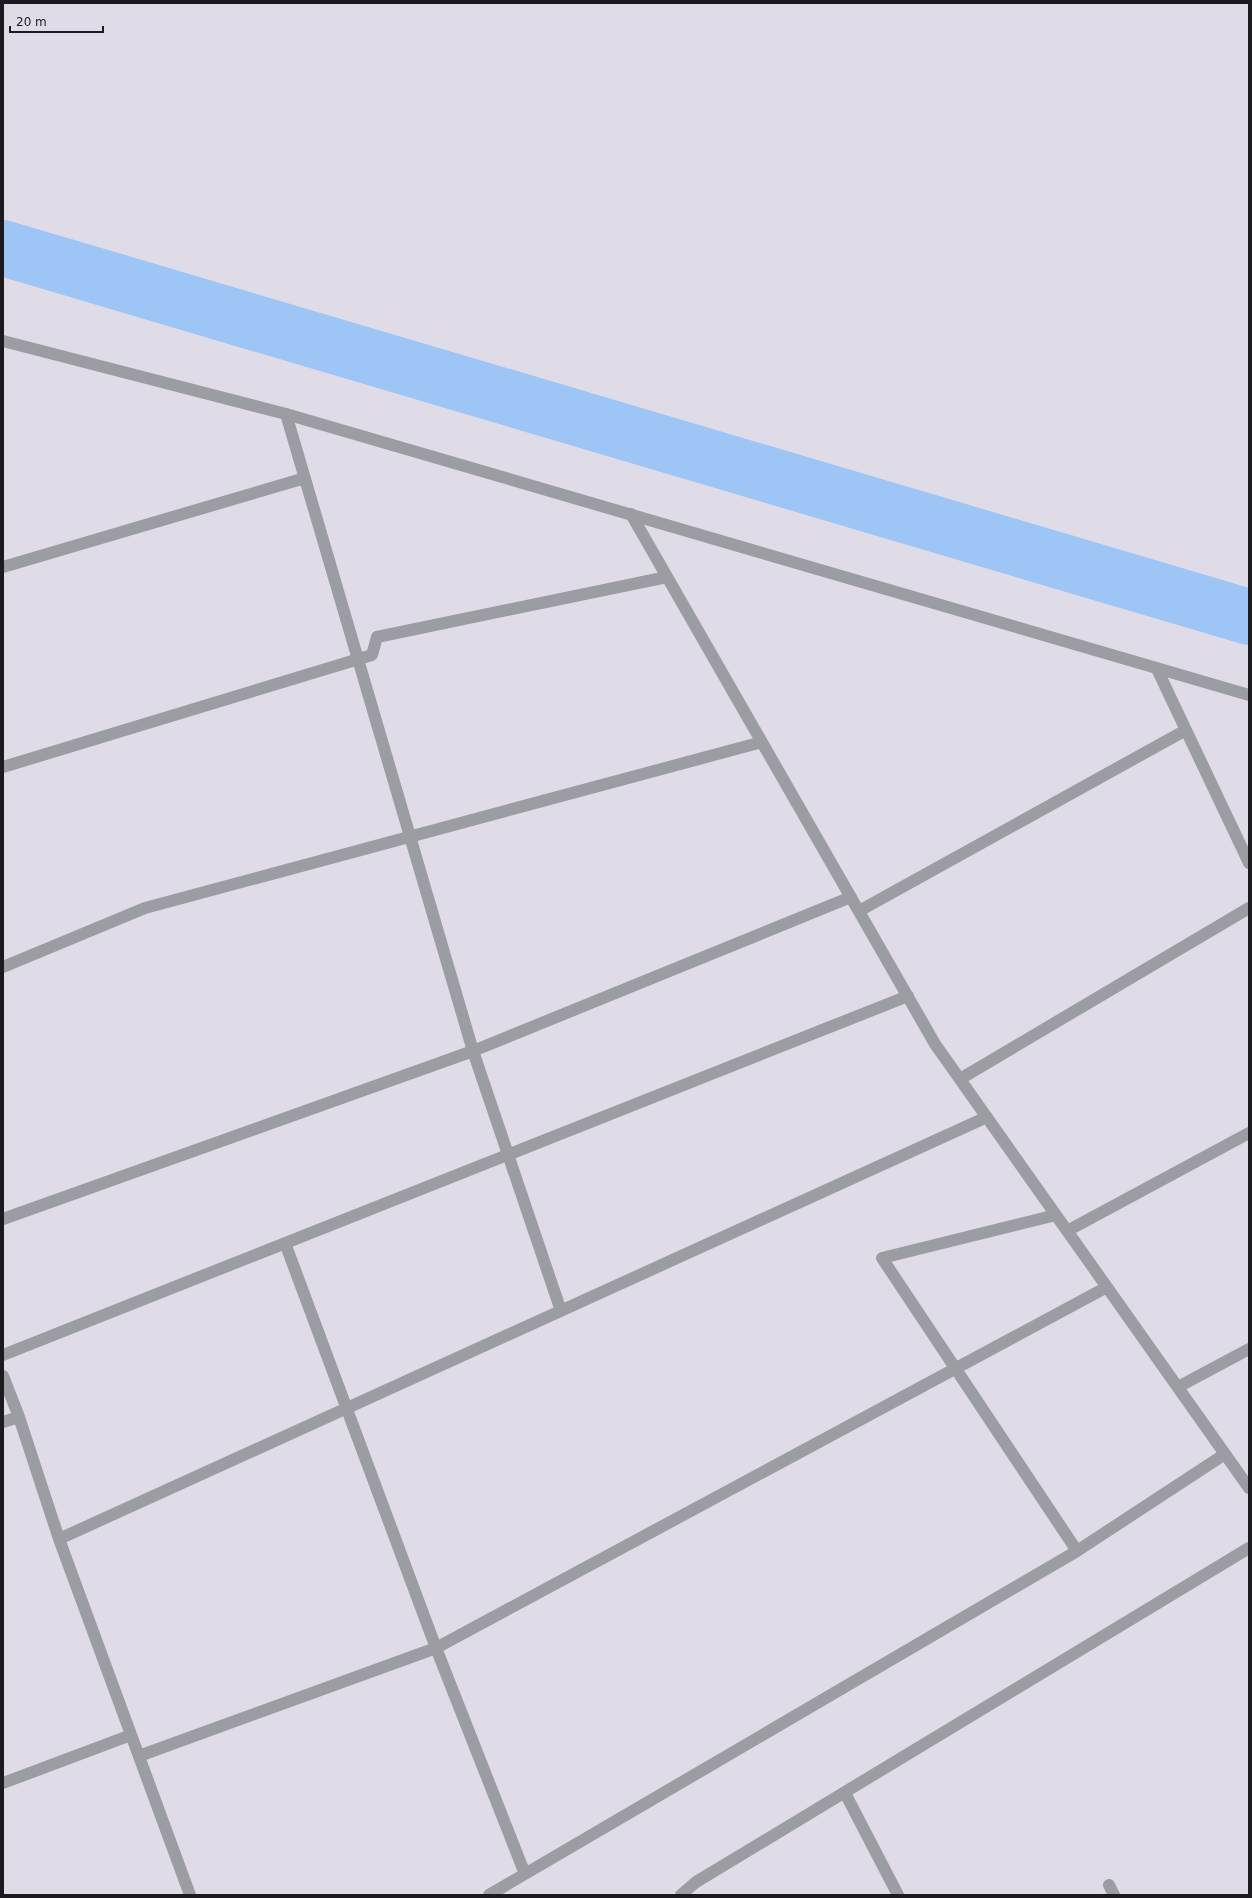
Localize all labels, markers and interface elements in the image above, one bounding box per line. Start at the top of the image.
scale bar [10,8,103,34]
text: 20 m [16,15,47,29]

